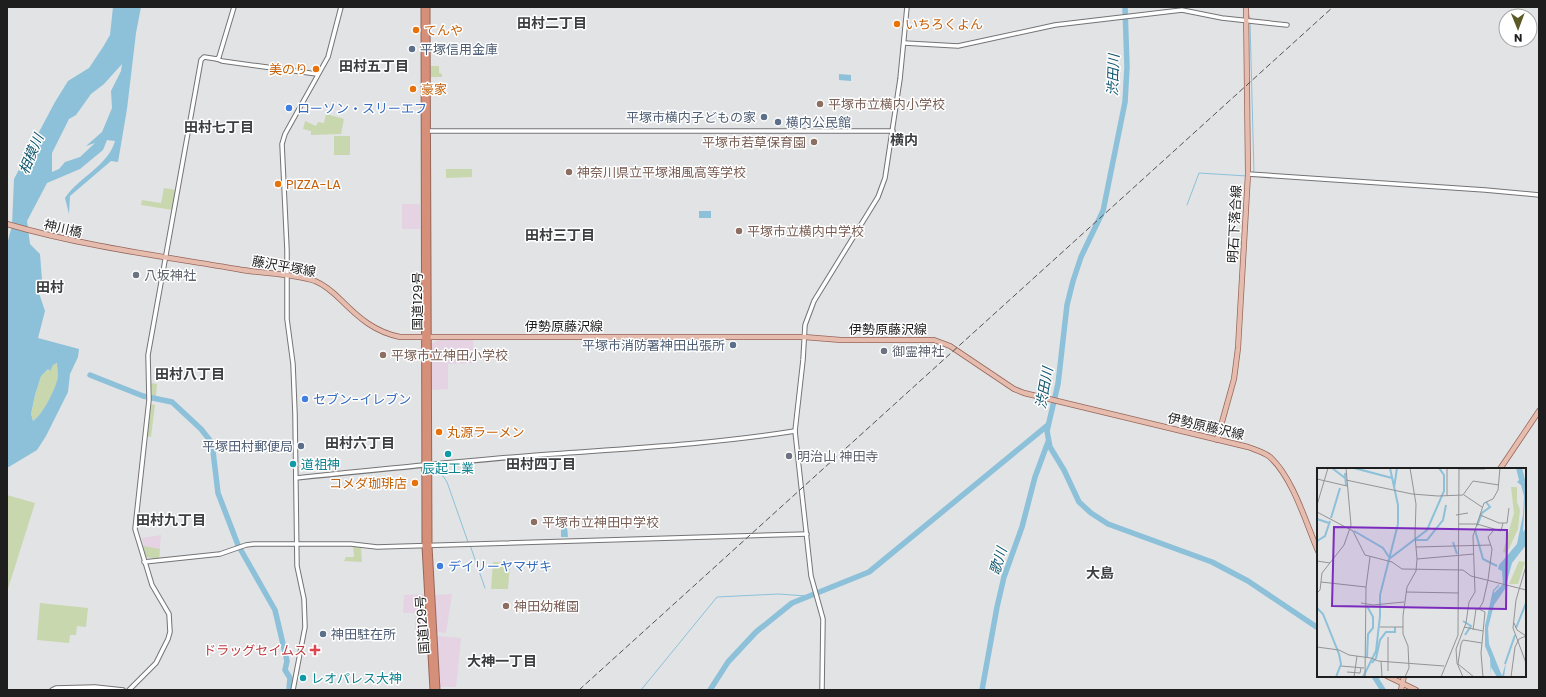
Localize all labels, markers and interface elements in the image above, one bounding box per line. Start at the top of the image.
north arrow [1498,8,1538,48]
district label: 田村二丁目 [517,13,587,33]
place label: いちろくよん [905,15,983,34]
marker: いちろくよん [892,19,902,29]
place label: てんや [424,21,463,40]
marker: てんや [411,25,421,35]
text: N [1514,30,1522,46]
place label: 平塚信用金庫 [420,40,498,59]
marker: 平塚信用金庫 [407,44,417,54]
water label: 渋田川 [1102,52,1124,96]
district label: 田村五丁目 [339,56,409,76]
place label: 美のり [269,60,308,79]
marker: 美のり [311,64,321,74]
place label: 豪家 [421,80,447,99]
marker: 豪家 [408,84,418,94]
place label: 平塚市立横内小学校 [828,95,945,114]
place label: ローソン・スリーエフ [297,99,427,118]
marker: 平塚市立横内小学校 [815,99,825,109]
marker: ローソン・スリーエフ [284,103,294,113]
place label: 平塚市横内子どもの家 [626,108,756,127]
marker: 平塚市横内子どもの家 [759,112,769,122]
place label: 横内公民館 [786,113,851,132]
district label: 田村七丁目 [184,117,254,137]
marker: 横内公民館 [773,117,783,127]
water label: 相模川 [14,129,49,177]
district label: 横内 [890,130,918,150]
place label: 平塚市若草保育園 [702,133,806,152]
marker: 平塚市若草保育園 [809,137,819,147]
place label: 神奈川県立平塚湘風高等学校 [577,163,746,182]
marker: 神奈川県立平塚湘風高等学校 [564,167,574,177]
place label: PIZZA-LA [286,175,341,194]
marker: PIZZA-LA [273,179,283,189]
street label: 明石下落合線 [1223,185,1246,263]
street label: 神川橋 [42,215,84,242]
place label: 平塚市立横内中学校 [747,222,864,241]
district label: 田村三丁目 [525,225,595,245]
marker: 平塚市立横内中学校 [734,226,744,236]
street label: 藤沢平塚線 [250,251,318,281]
place label: 八坂神社 [144,266,196,285]
marker: 八坂神社 [131,270,141,280]
street label: 国道129号 [408,272,427,330]
district label: 田村 [36,277,64,297]
street label: 伊勢原藤沢線 [525,317,603,336]
street label: 伊勢原藤沢線 [849,320,927,339]
place label: 平塚市消防署神田出張所 [582,336,725,355]
marker: 平塚市消防署神田出張所 [728,340,738,350]
place label: 御霊神社 [892,342,944,361]
place label: 平塚市立神田小学校 [391,346,508,365]
marker: 御霊神社 [879,346,889,356]
marker: 平塚市立神田小学校 [378,350,388,360]
district label: 田村八丁目 [155,364,225,384]
water label: 渋田川 [1031,364,1058,410]
place label: セブン-イレブン [313,390,411,409]
marker: セブン-イレブン [300,394,310,404]
street label: 伊勢原藤沢線 [1166,408,1246,445]
place label: 丸源ラーメン [447,423,524,442]
marker: 丸源ラーメン [434,427,444,437]
district label: 田村六丁目 [325,433,395,453]
place label: 平塚田村郵便局 [202,437,293,456]
marker: 平塚田村郵便局 [296,441,306,451]
place label: 明治山 神田寺 [797,447,878,466]
marker: 辰起工業 [443,449,453,459]
marker: 明治山 神田寺 [784,451,794,461]
district label: 田村四丁目 [506,454,576,474]
place label: 道祖神 [301,455,340,474]
marker: 道祖神 [288,459,298,469]
place label: 辰起工業 [422,459,474,478]
inset map [1317,468,1526,677]
place label: コメダ珈琲店 [329,474,407,493]
marker: コメダ珈琲店 [410,478,420,488]
district label: 田村九丁目 [136,510,206,530]
place label: 平塚市立神田中学校 [542,513,659,532]
marker: 平塚市立神田中学校 [529,517,539,527]
water label: 歌川 [984,543,1012,577]
place label: デイリーヤマザキ [448,557,552,576]
marker: デイリーヤマザキ [435,561,445,571]
district label: 大島 [1086,563,1114,583]
street label: 国道129号 [411,595,434,655]
place label: 神田幼稚園 [514,597,579,616]
marker: 神田幼稚園 [501,601,511,611]
place label: 神田駐在所 [331,625,396,644]
marker: 神田駐在所 [318,629,328,639]
place label: ドラッグセイムス [203,641,307,660]
marker: ドラッグセイムス [310,645,320,655]
district label: 大神一丁目 [467,651,537,671]
place label: レオパレス大神 [311,669,402,688]
marker: レオパレス大神 [298,673,308,683]

